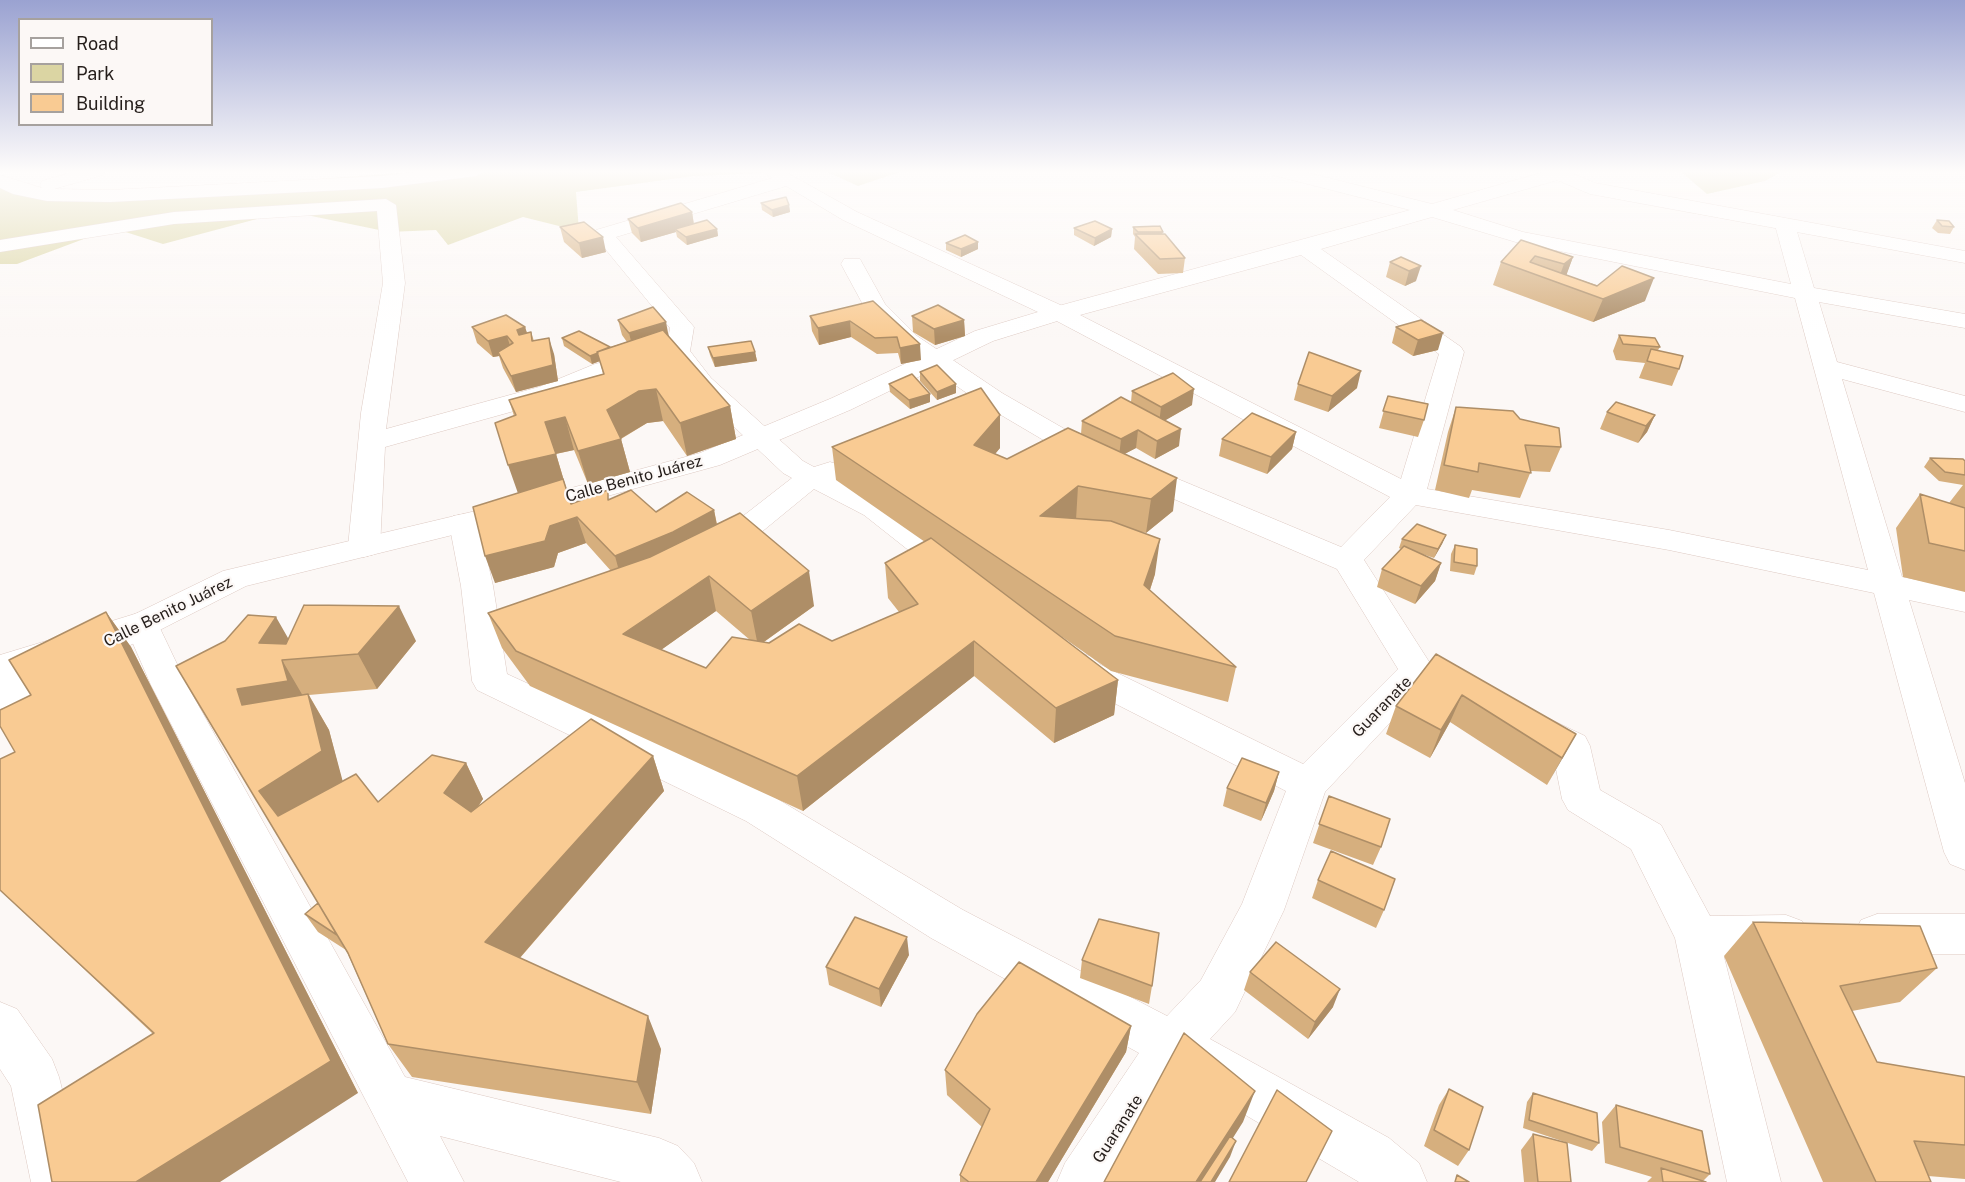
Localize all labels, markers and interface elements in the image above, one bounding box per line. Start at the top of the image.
legend [18,18,213,126]
text: Road [76,33,119,54]
text: Park [76,63,114,84]
text: Building [76,93,145,114]
street label: Calle Benito Juárez [564,452,704,506]
street label: Calle Benito Juárez [101,573,235,651]
street label: Guaranate [1348,672,1416,742]
street label: Guaranate [1089,1091,1147,1167]

